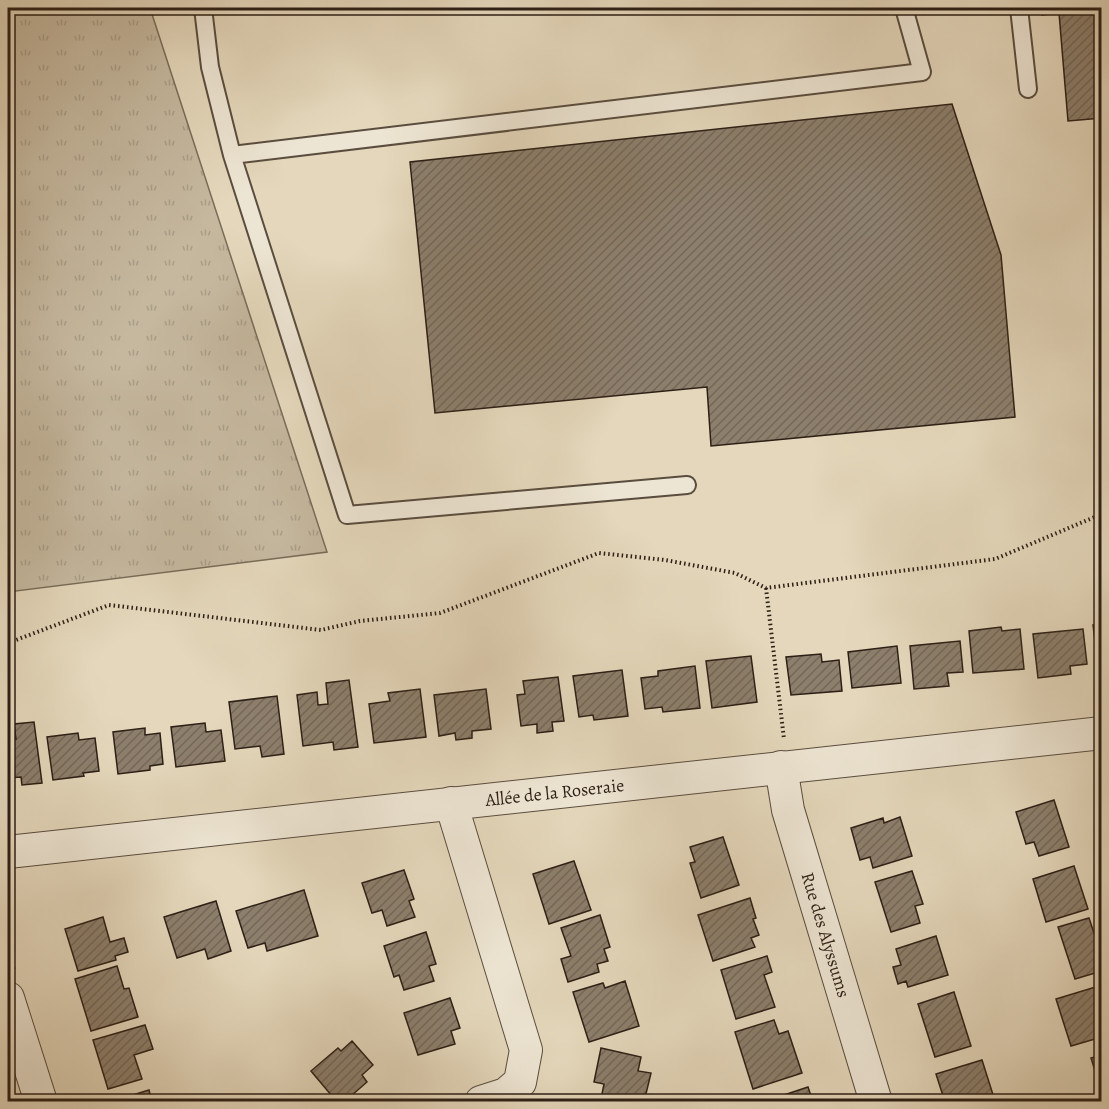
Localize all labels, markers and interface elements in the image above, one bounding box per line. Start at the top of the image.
street label: Allée de la Roseraie [483,773,625,812]
street label: Rue des Alyssums [795,869,856,1000]

